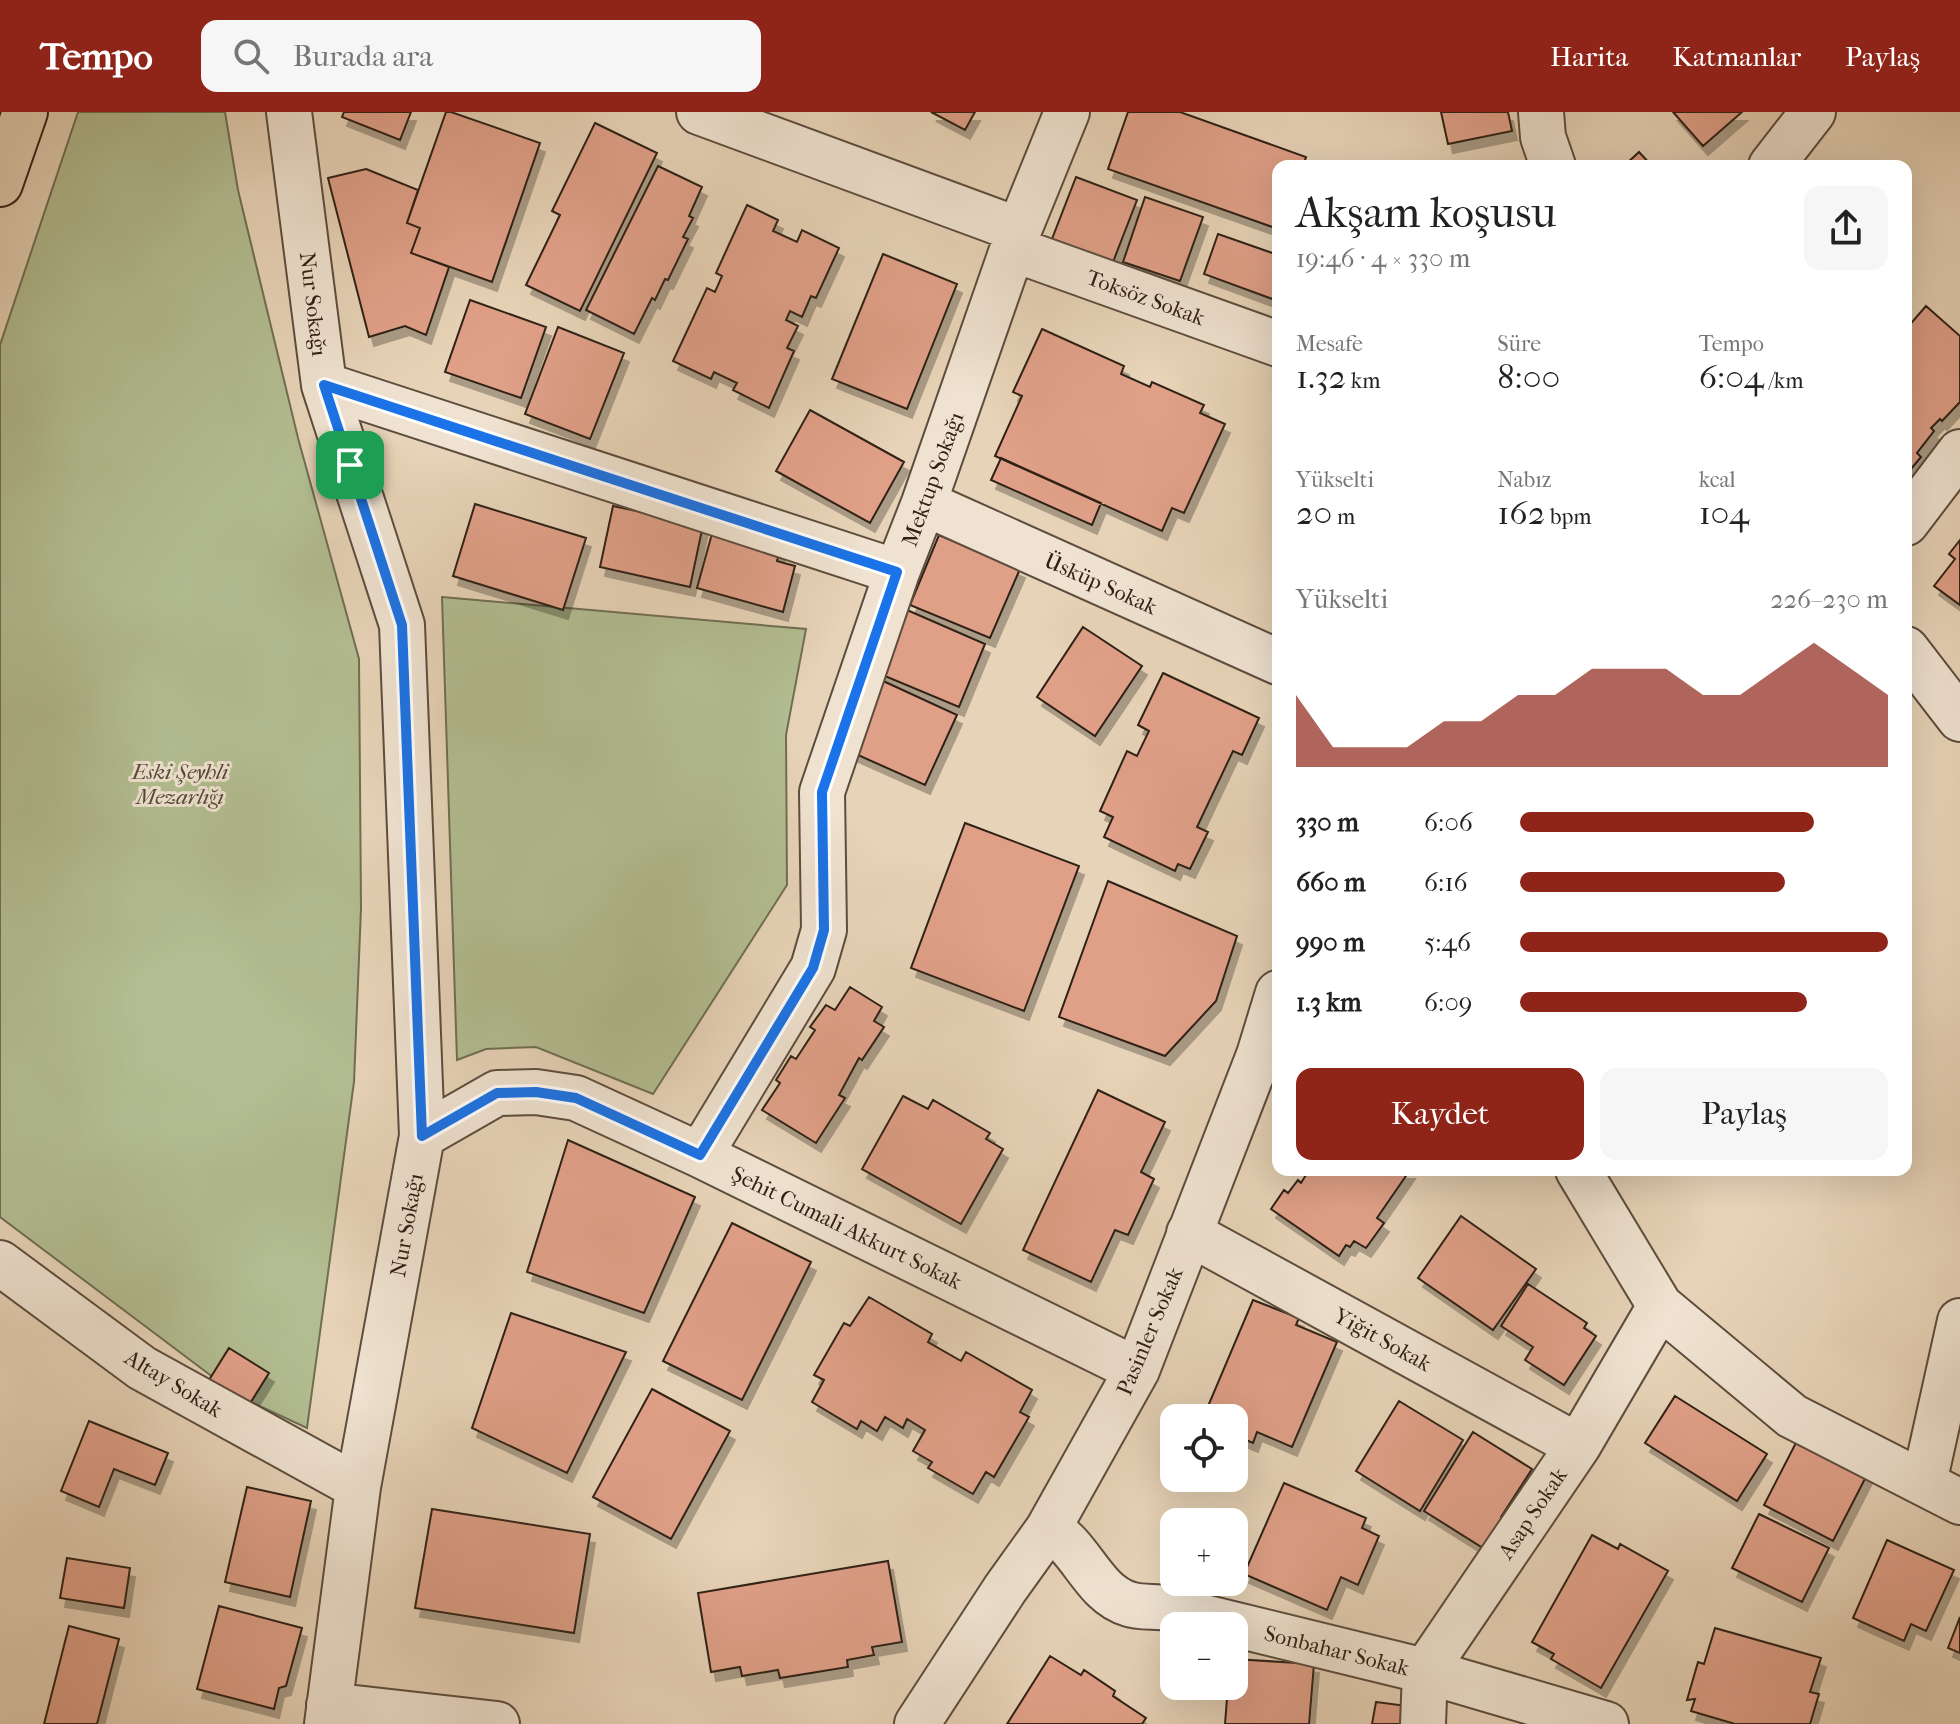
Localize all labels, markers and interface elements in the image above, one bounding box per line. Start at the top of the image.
search box [201,20,761,92]
text: Tempo [40,34,153,79]
icon: search [229,34,273,78]
text: Burada ara [293,39,433,74]
text: Harita [1550,40,1628,73]
text: Katmanlar [1672,40,1801,73]
text: Paylaş [1845,40,1920,73]
button: share [1804,186,1888,270]
text: Akşam koşusu [1296,187,1556,238]
text: 19:46 · 4 × 330 m [1296,243,1470,274]
street label: Nur Sokağı [294,250,332,358]
street label: Toksöz Sokak [1083,265,1209,332]
text: Mesafe [1296,331,1363,357]
text: Süre [1497,331,1541,357]
text: Tempo [1699,331,1764,357]
text: 1.32 [1296,357,1346,397]
text: 8:00 [1497,357,1560,397]
text: 6:04 [1699,357,1764,397]
text: km [1346,368,1380,394]
text: /km [1764,368,1803,394]
street label: Mektup Sokağı [897,408,969,550]
pin [316,431,384,499]
icon: arrive [328,443,372,487]
text: Yükselti [1296,467,1374,493]
text: Nabız [1497,467,1551,493]
text: kcal [1699,467,1736,493]
text: 20 [1296,493,1332,533]
text: 162 [1497,493,1545,533]
text: 104 [1699,493,1749,533]
text: m [1332,504,1355,530]
text: bpm [1545,504,1592,530]
street label: Üsküp Sokak [1040,547,1162,621]
text: Yükselti [1296,584,1388,615]
text: 226–230 m [1770,584,1888,615]
park label: Eski Şeyhli Mezarlığı [130,759,230,810]
text: 330 m [1296,807,1359,838]
text: 6:06 [1424,807,1473,838]
text: 660 m [1296,867,1366,898]
text: 6:16 [1424,867,1468,898]
text: 990 m [1296,927,1365,958]
text: 5:46 [1424,927,1471,958]
text: 1.3 km [1296,987,1362,1018]
text: 6:09 [1424,987,1472,1018]
button: Kaydet [1296,1068,1584,1160]
button: Paylaş [1600,1068,1888,1160]
street label: Şehit Cumali Akkurt Sokak [727,1161,967,1295]
street label: Nur Sokağı [385,1171,429,1279]
street label: Pasinler Sokak [1111,1263,1189,1399]
street label: Yiğit Sokak [1328,1302,1436,1378]
street label: Altay Sokak [119,1344,228,1424]
map controls [1160,1404,1248,1700]
button: locate [1160,1404,1248,1492]
street label: Asap Sokak [1492,1462,1573,1565]
button: + [1160,1508,1248,1596]
button: − [1160,1612,1248,1700]
street label: Sonbahar Sokak [1262,1620,1413,1682]

